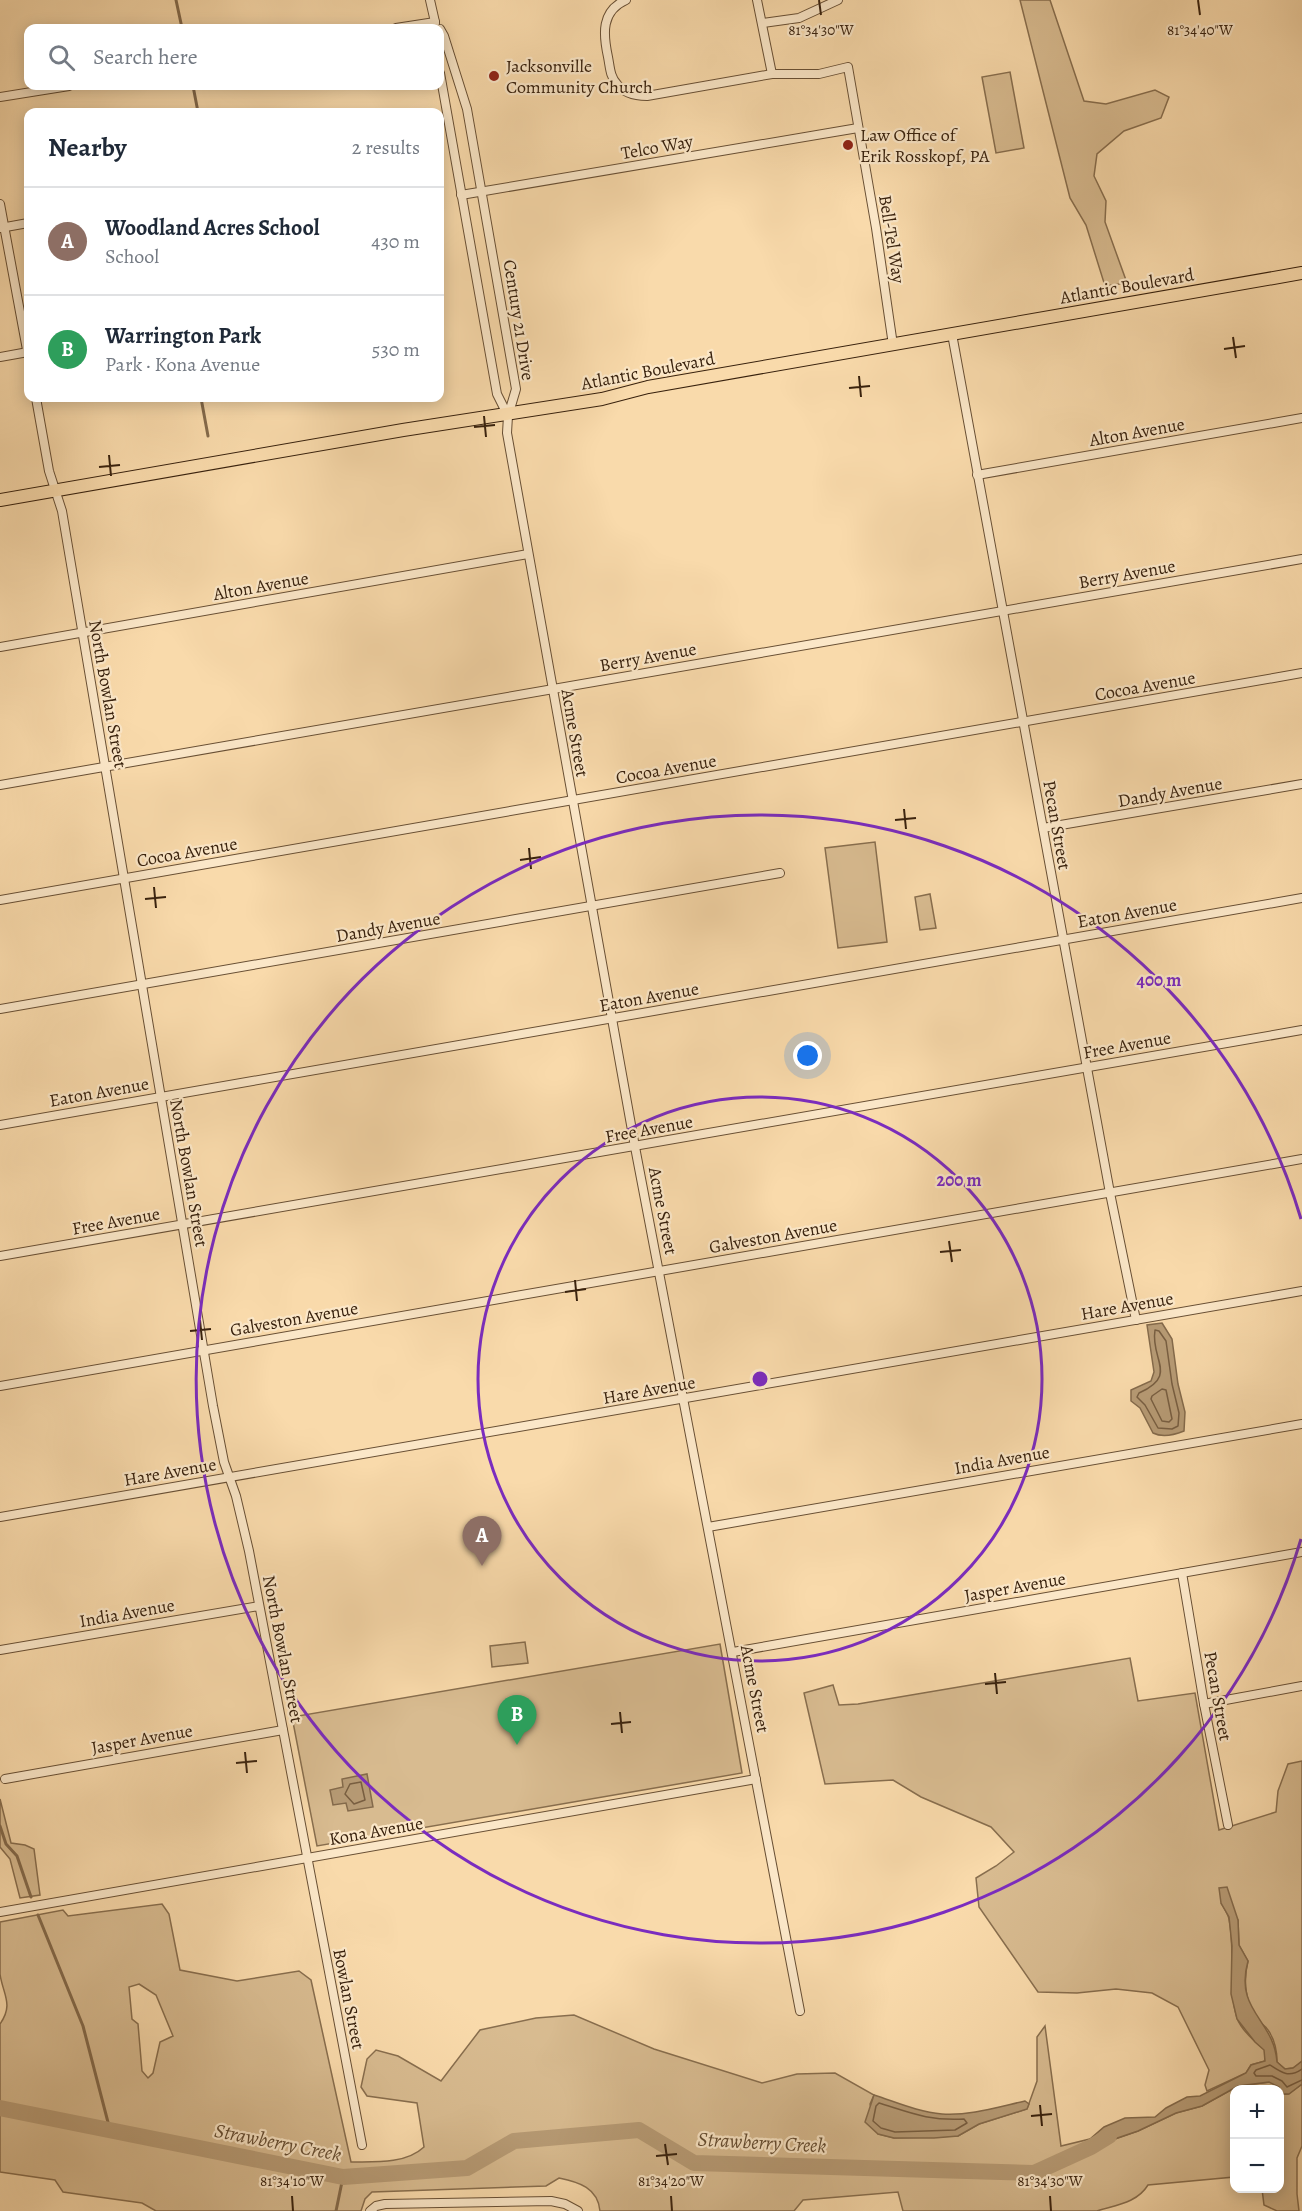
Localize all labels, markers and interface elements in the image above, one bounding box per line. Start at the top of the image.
text: 81°34'30"W [788,20,854,40]
text: 81°34'40"W [1167,20,1233,40]
search box [24,24,444,90]
icon: search [45,41,78,74]
text: Search here [93,42,198,72]
place label: Jacksonville Community Church [506,54,653,99]
marker: Jacksonville Community Church [487,69,501,83]
place label: Law Office of Erik Rosskopf, PA [860,123,990,168]
street label: Telco Way [619,129,696,165]
text: Nearby [48,130,127,165]
text: 2 results [352,134,420,161]
marker: Law Office of Erik Rosskopf, PA [841,138,855,152]
street label: Bell-Tel Way [873,193,911,286]
text: Woodland Acres School [105,213,320,243]
text: A [61,228,74,255]
text: 430 m [371,228,420,255]
text: School [105,243,159,270]
street label: Century 21 Drive [498,258,540,382]
street label: Atlantic Boulevard [1057,262,1196,310]
text: Warrington Park [105,321,261,351]
text: B [61,336,74,363]
text: 530 m [372,336,420,363]
street label: Atlantic Boulevard [578,346,717,396]
text: Park · Kona Avenue [105,351,260,378]
street label: Alton Avenue [1086,412,1187,452]
street label: Berry Avenue [1077,554,1177,594]
street label: Alton Avenue [210,566,311,606]
street label: North Bowlan Street [83,618,133,770]
street label: Berry Avenue [598,637,698,677]
street label: Cocoa Avenue [1093,665,1197,707]
street label: Acme Street [555,686,595,779]
street label: Cocoa Avenue [614,748,718,790]
street label: Dandy Avenue [1116,771,1224,813]
street label: Pecan Street [1037,778,1077,872]
street label: Cocoa Avenue [135,831,239,873]
street label: Eaton Avenue [1075,892,1179,934]
street label: Dandy Avenue [334,906,442,948]
text: 400 m [1137,968,1181,992]
street label: Eaton Avenue [597,976,701,1018]
street label: Free Avenue [1081,1025,1173,1065]
your location [793,1041,822,1070]
street label: Eaton Avenue [47,1071,151,1113]
street label: North Bowlan Street [164,1097,214,1249]
street label: Free Avenue [603,1109,695,1149]
street label: Acme Street [643,1164,683,1257]
text: 200 m [936,1168,982,1192]
street label: Free Avenue [70,1201,162,1241]
street label: Galveston Avenue [707,1213,839,1259]
street label: Hare Avenue [1079,1286,1175,1326]
street label: Galveston Avenue [228,1296,360,1342]
centre of rings [750,1369,770,1389]
street label: Hare Avenue [601,1370,697,1410]
street label: India Avenue [952,1440,1052,1480]
street label: Hare Avenue [122,1452,218,1492]
pin: A [462,1516,502,1566]
street label: Jasper Avenue [962,1566,1068,1608]
street label: North Bowlan Street [257,1573,309,1725]
street label: India Avenue [77,1593,177,1633]
street label: Acme Street [735,1642,775,1735]
street label: Pecan Street [1198,1649,1238,1743]
pin: B [498,1696,536,1745]
street label: Jasper Avenue [89,1718,195,1760]
street label: Kona Avenue [327,1811,425,1851]
street label: Bowlan Street [327,1946,371,2052]
map controls [1230,2085,1284,2193]
button: + [1230,2085,1284,2139]
water label: Strawberry Creek [212,2117,344,2168]
water label: Strawberry Creek [697,2126,827,2159]
button: − [1230,2139,1284,2193]
text: 81°34'10"W [260,2171,324,2191]
text: 81°34'20"W [638,2171,704,2191]
text: 81°34'30"W [1017,2171,1083,2191]

